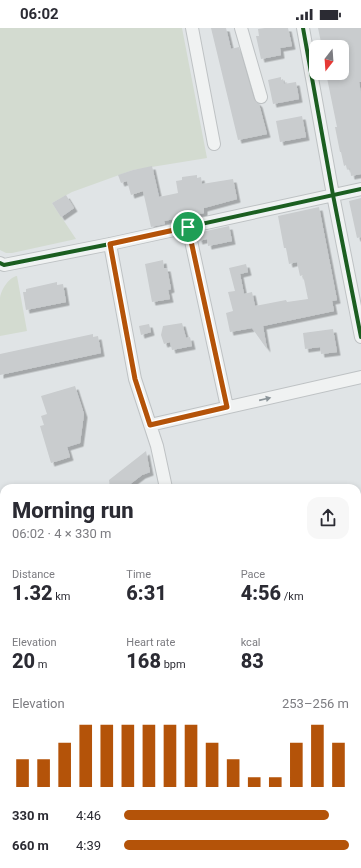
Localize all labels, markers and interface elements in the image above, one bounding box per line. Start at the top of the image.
text: 06:02 [20,5,59,23]
north arrow [309,40,349,80]
map controls [309,40,349,80]
pin [171,210,205,244]
icon: arrive [177,216,199,238]
one-way arrow [259,395,271,401]
button: share [307,497,349,539]
text: Morning run [12,498,134,523]
text: 06:02 · 4 × 330 m [12,526,111,541]
text: Distance [12,568,55,581]
text: Time [126,568,151,581]
text: Pace [241,568,265,581]
text: 1.32 [12,581,53,605]
text: 6:31 [126,581,167,605]
text: 4:56 [241,581,281,605]
text: km [53,590,70,603]
text: /km [281,590,304,603]
text: Elevation [12,636,57,649]
text: Heart rate [126,636,175,649]
text: kcal [241,636,261,649]
text: 20 [12,649,35,673]
text: 168 [126,649,161,673]
text: 83 [241,649,264,673]
text: m [35,658,47,671]
text: bpm [161,658,186,671]
text: Elevation [12,696,65,711]
text: 253–256 m [282,696,349,711]
text: 330 m [12,808,49,823]
text: 4:46 [76,808,101,823]
text: 660 m [12,838,49,853]
text: 4:39 [76,838,101,853]

